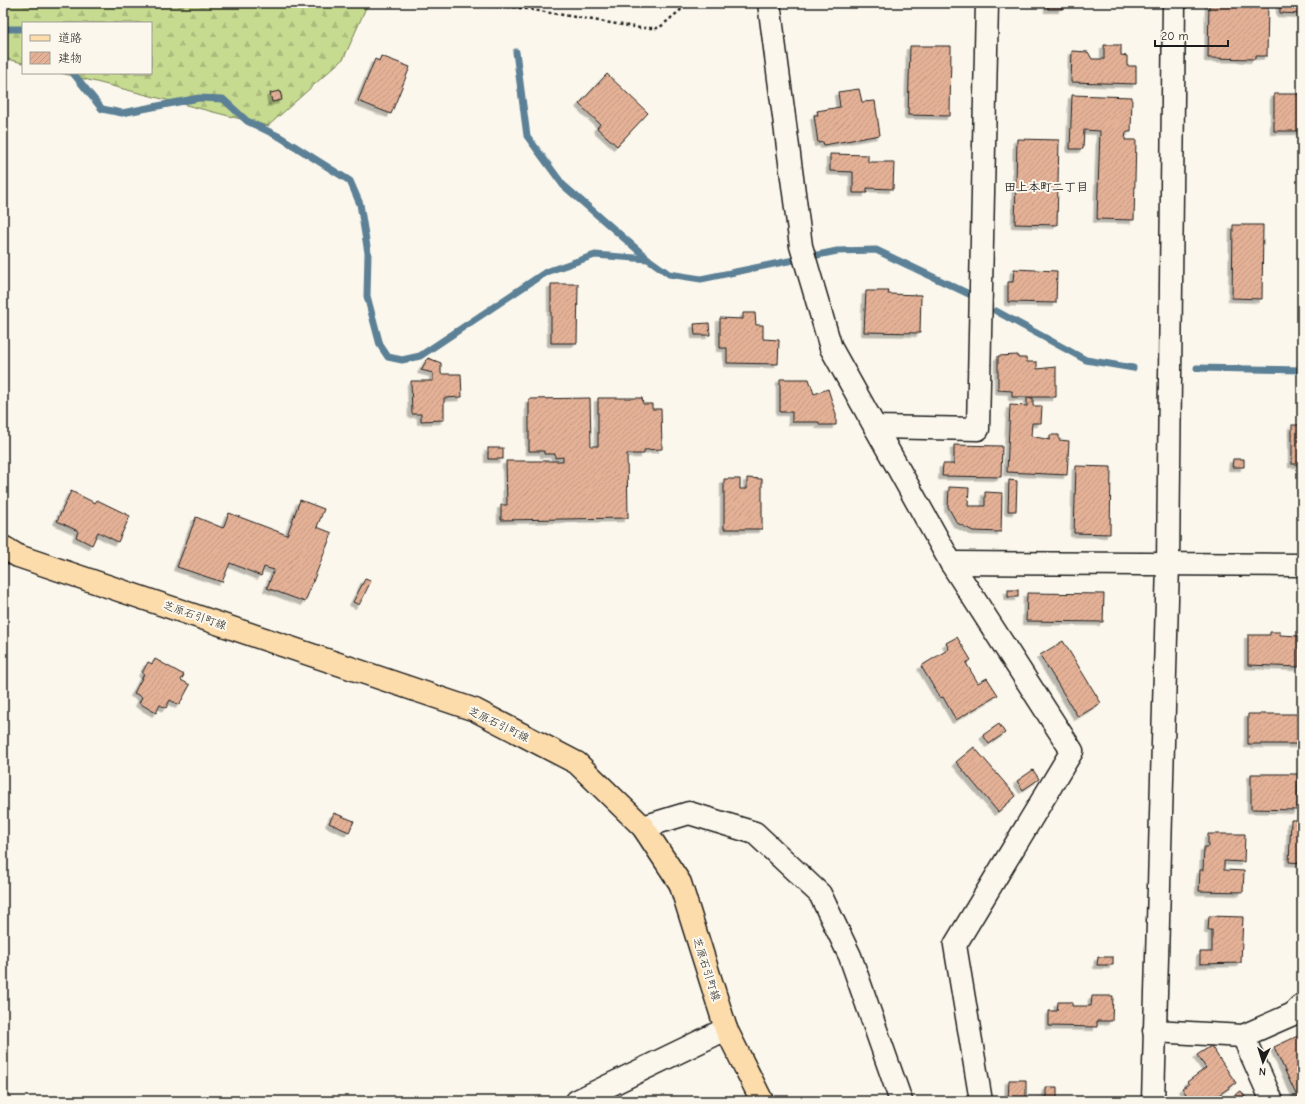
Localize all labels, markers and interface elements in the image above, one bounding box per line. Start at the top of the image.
legend [22,22,152,74]
scale bar [1155,22,1228,48]
text: 20 m [1161,29,1189,43]
text: 道路 [58,31,82,45]
text: 建物 [58,51,82,65]
district label: 田上本町二丁目 [1004,180,1088,194]
street label: 芝原石引町線 [162,599,228,632]
street label: 芝原石引町線 [466,704,531,745]
street label: 芝原石引町線 [690,936,723,1003]
north arrow [1243,1042,1283,1082]
text: N [1258,1065,1266,1078]

